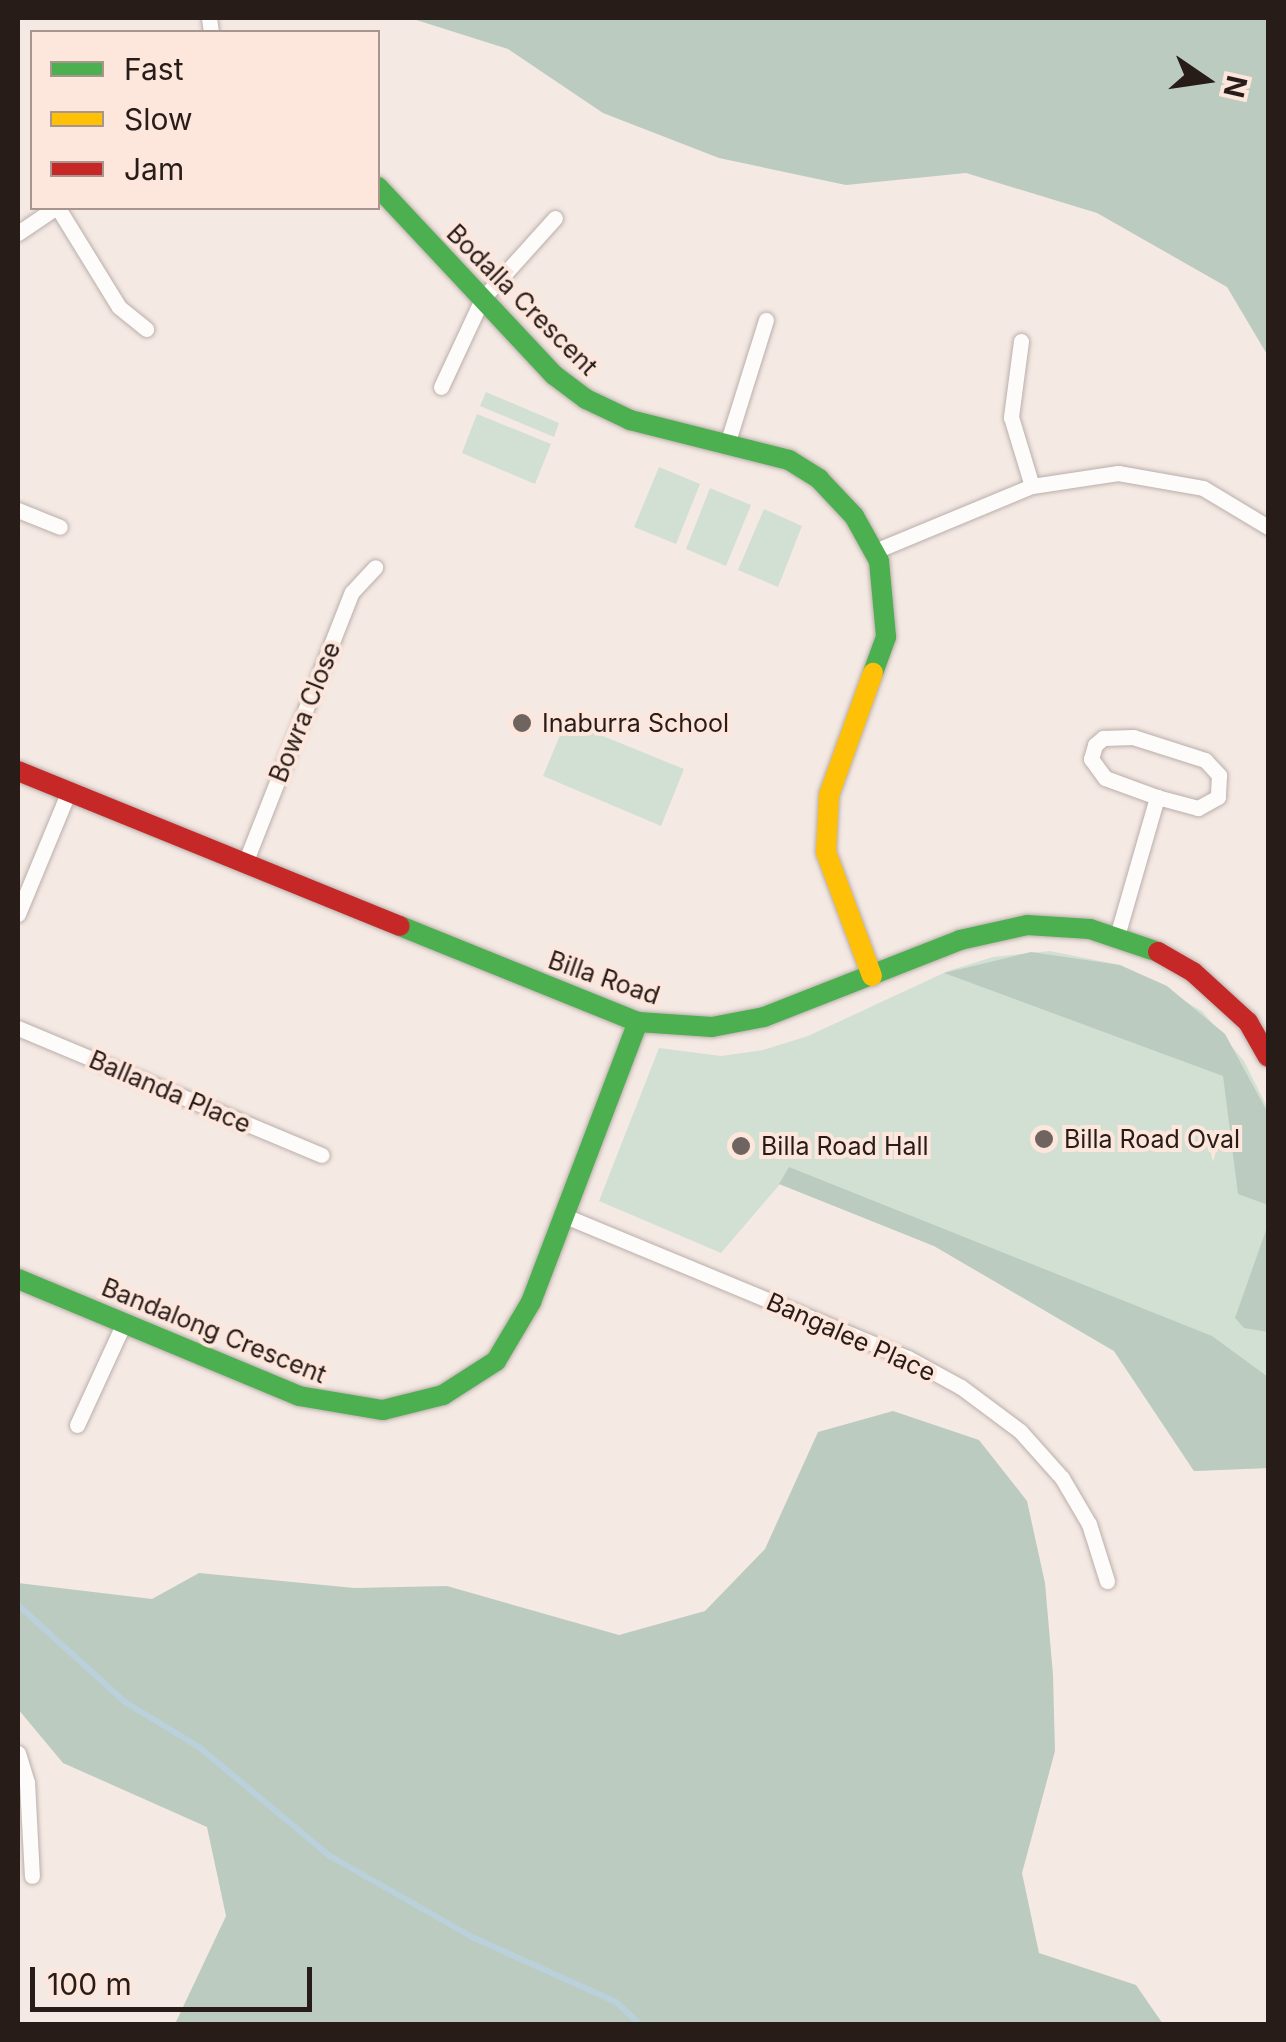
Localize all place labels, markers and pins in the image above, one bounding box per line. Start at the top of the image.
place label: Inaburra School [542,708,729,738]
marker: Inaburra School [511,712,533,734]
place label: Billa Road Oval [1064,1124,1240,1154]
marker: Billa Road Oval [1033,1128,1055,1150]
place label: Billa Road Hall [761,1131,929,1161]
marker: Billa Road Hall [730,1135,752,1157]

